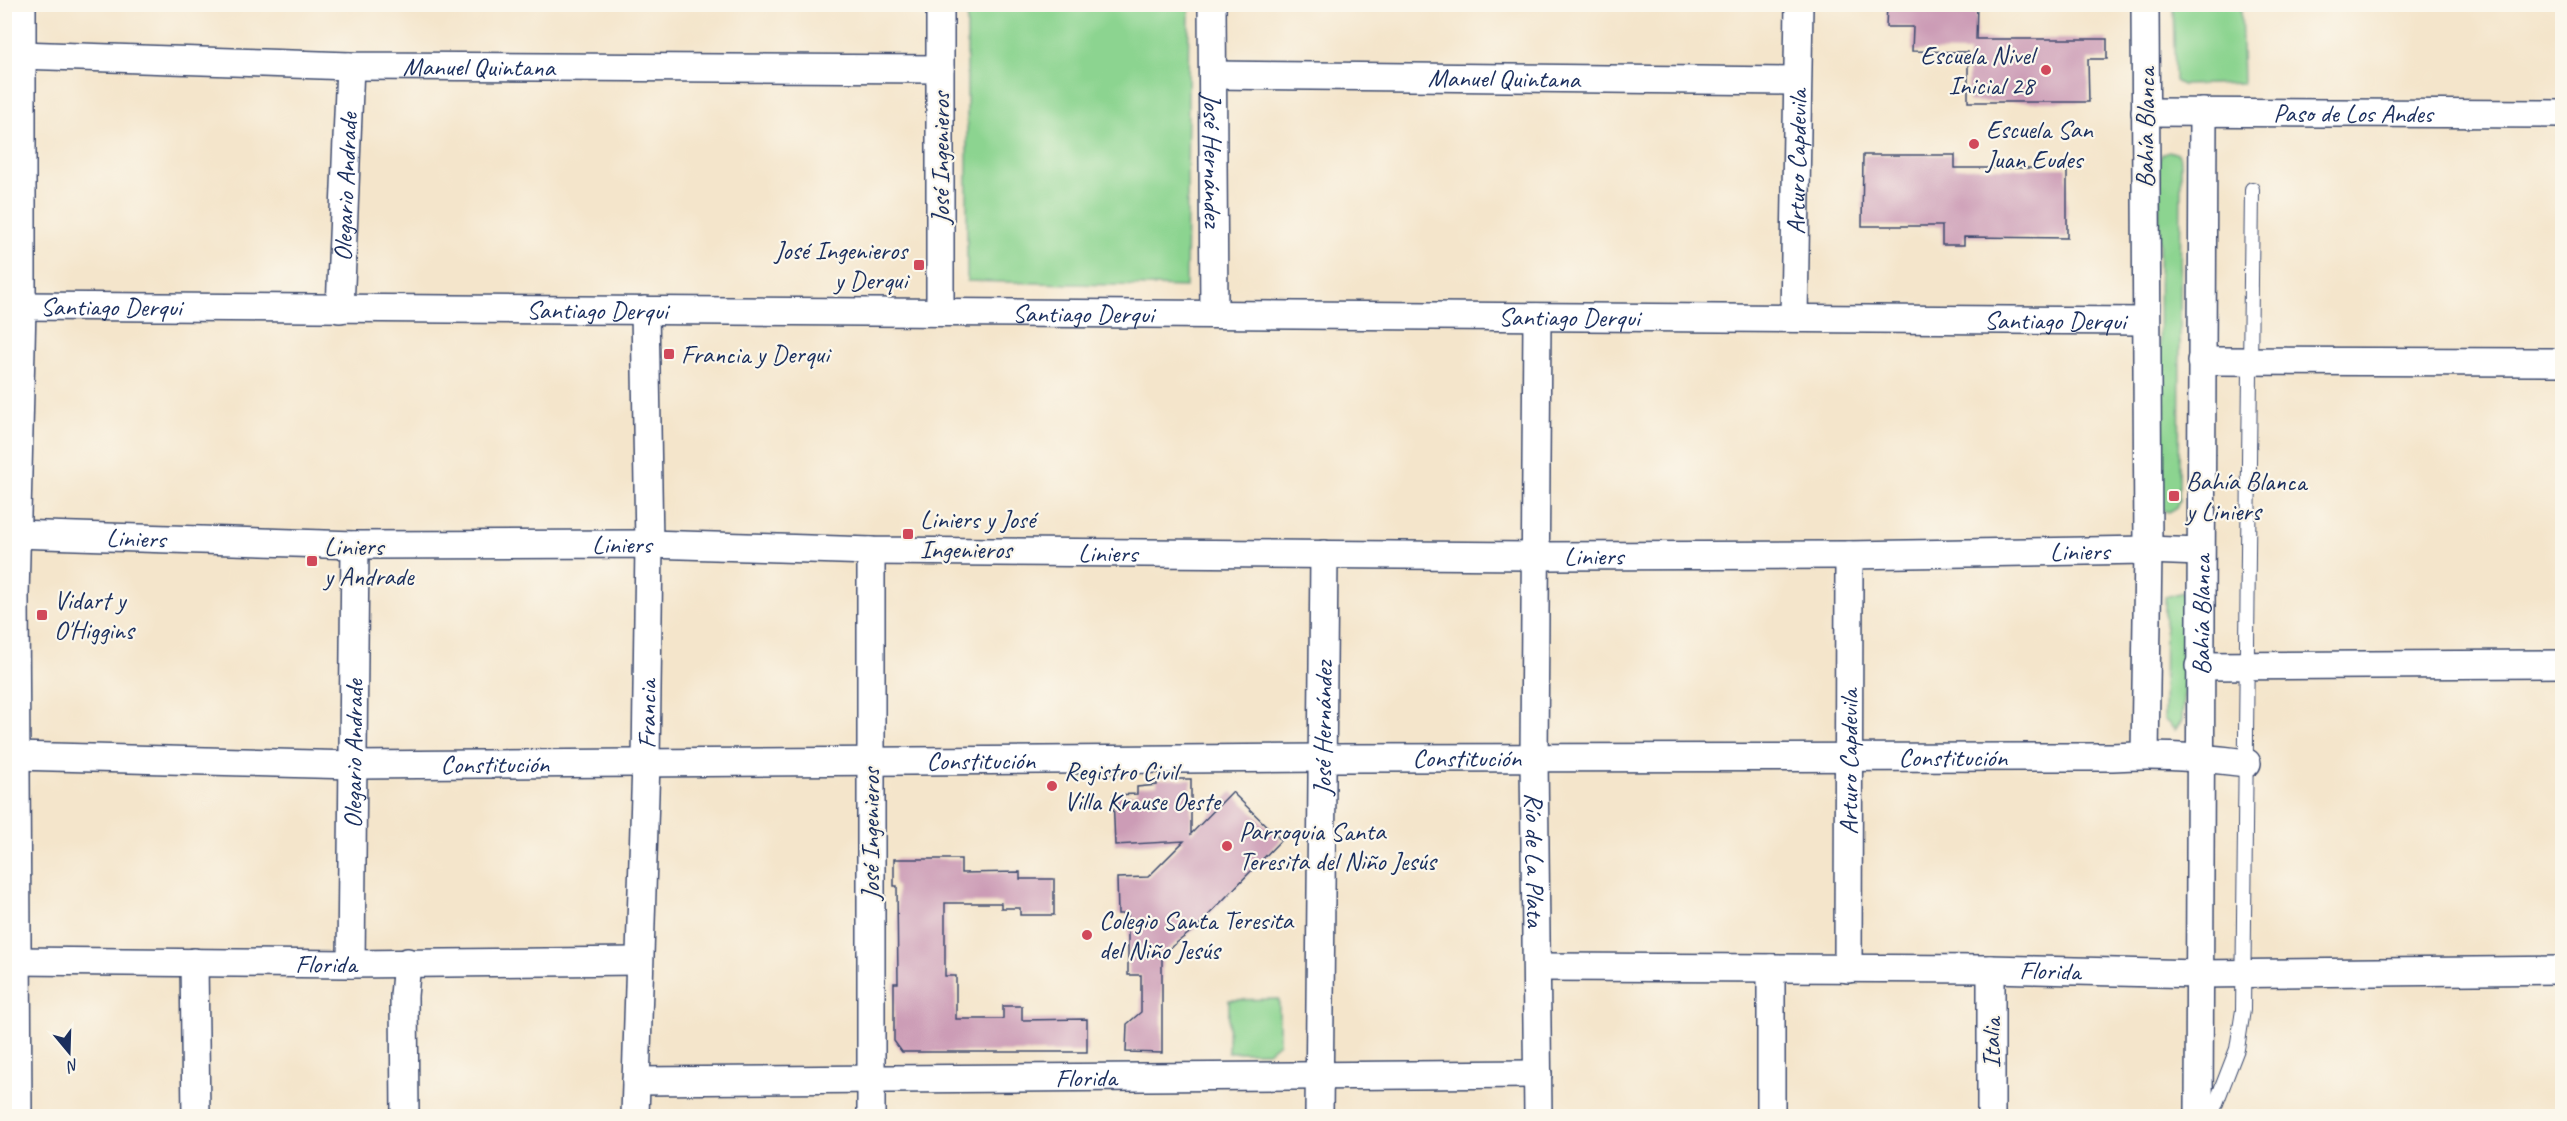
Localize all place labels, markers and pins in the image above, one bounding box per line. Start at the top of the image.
place label: Escuela Nivel Inicial 28 [1920,39,2039,102]
marker: Escuela Nivel Inicial 28 [2039,63,2053,77]
place label: Escuela San Juan Eudes [1984,113,2094,176]
marker: Escuela San Juan Eudes [1967,137,1981,151]
place label: José Ingenieros y Derqui [773,234,910,297]
marker: José Ingenieros y Derqui [912,258,926,272]
place label: Francia y Derqui [681,338,832,371]
marker: Francia y Derqui [662,347,676,361]
place label: Bahía Blanca y Liniers [2184,465,2308,528]
marker: Bahía Blanca y Liniers [2167,489,2181,503]
place label: Liniers y José Ingenieros [920,503,1039,566]
marker: Liniers y José Ingenieros [901,527,915,541]
place label: Liniers y Andrade [322,530,415,593]
marker: Liniers y Andrade [305,554,319,568]
place label: Vidart y O'Higgins [54,584,136,647]
marker: Vidart y O'Higgins [35,608,49,622]
place label: Registro Civil Villa Krause Oeste [1064,755,1222,818]
marker: Registro Civil Villa Krause Oeste [1045,779,1059,793]
place label: Parroquia Santa Teresita del Niño Jesús [1239,815,1438,878]
marker: Parroquia Santa Teresita del Niño Jesús [1220,839,1234,853]
place label: Colegio Santa Teresita del Niño Jesús [1099,904,1295,967]
marker: Colegio Santa Teresita del Niño Jesús [1080,928,1094,942]

